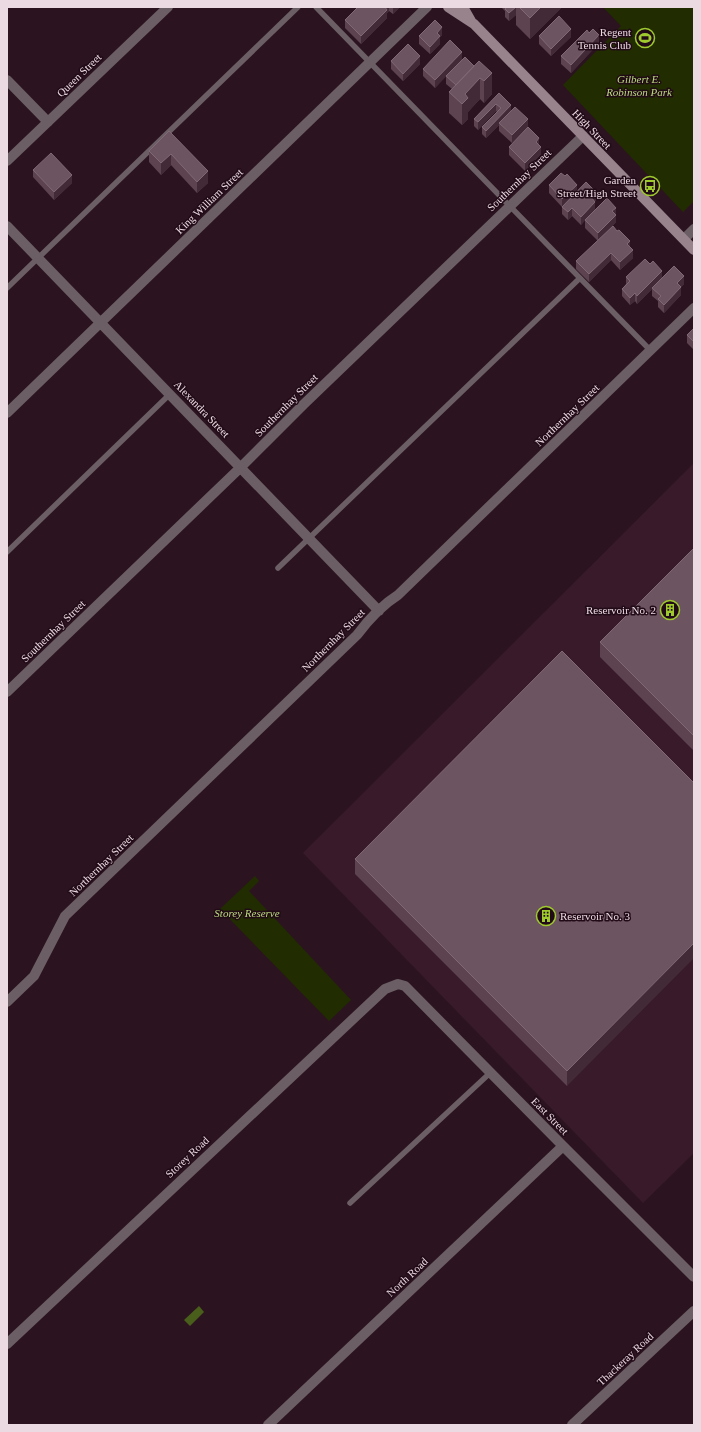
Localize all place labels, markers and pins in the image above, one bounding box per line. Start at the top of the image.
place label: Regent Tennis Club [578,26,631,51]
sports icon: Regent Tennis Club [634,27,656,49]
place label: Garden Street/High Street [557,174,636,199]
bus stop icon: Garden Street/High Street [639,175,661,197]
building icon: Reservoir No. 2 [659,599,681,621]
place label: Reservoir No. 2 [586,604,656,616]
building icon: Reservoir No. 3 [535,905,557,927]
place label: Reservoir No. 3 [560,910,630,922]

